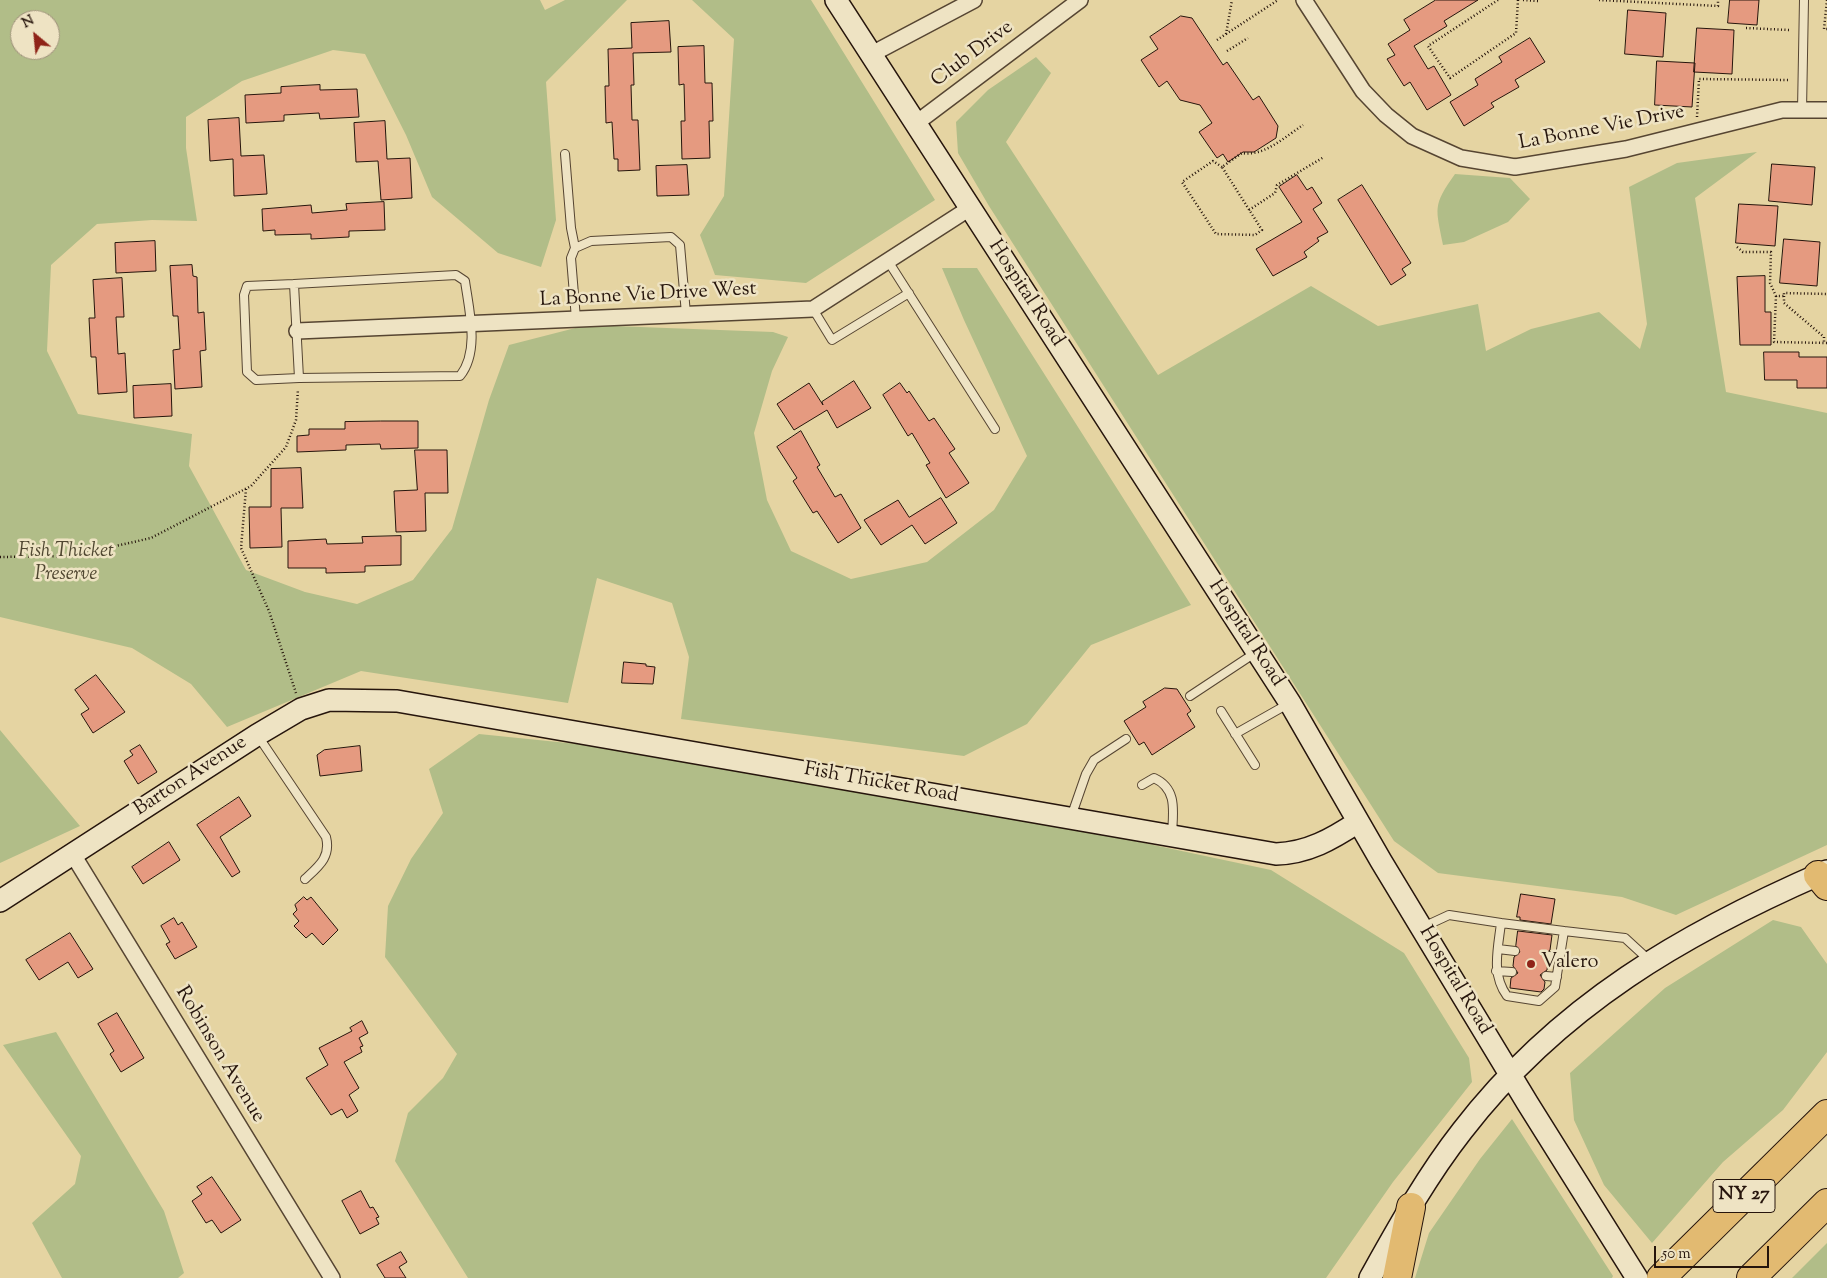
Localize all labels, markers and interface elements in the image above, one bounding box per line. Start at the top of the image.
north arrow [10,10,60,60]
text: N [19,11,38,34]
street label: Club Drive [927,16,1019,94]
street label: La Bonne Vie Drive [1517,101,1687,157]
street label: Hospital Road [982,236,1068,352]
street label: La Bonne Vie Drive West [539,278,757,314]
park label: Fish Thicket Preserve [18,541,114,588]
street label: Hospital Road [1202,576,1288,692]
street label: Barton Avenue [130,732,252,822]
street label: Fish Thicket Road [802,759,960,809]
street label: Hospital Road [1412,922,1496,1040]
place label: Valero [1541,952,1598,976]
marker: Valero [1525,958,1537,970]
street label: Robinson Avenue [169,983,269,1127]
road number: NY 27 [1713,1180,1775,1212]
scale bar [1657,1236,1772,1268]
text: 50 m [1662,1244,1691,1265]

